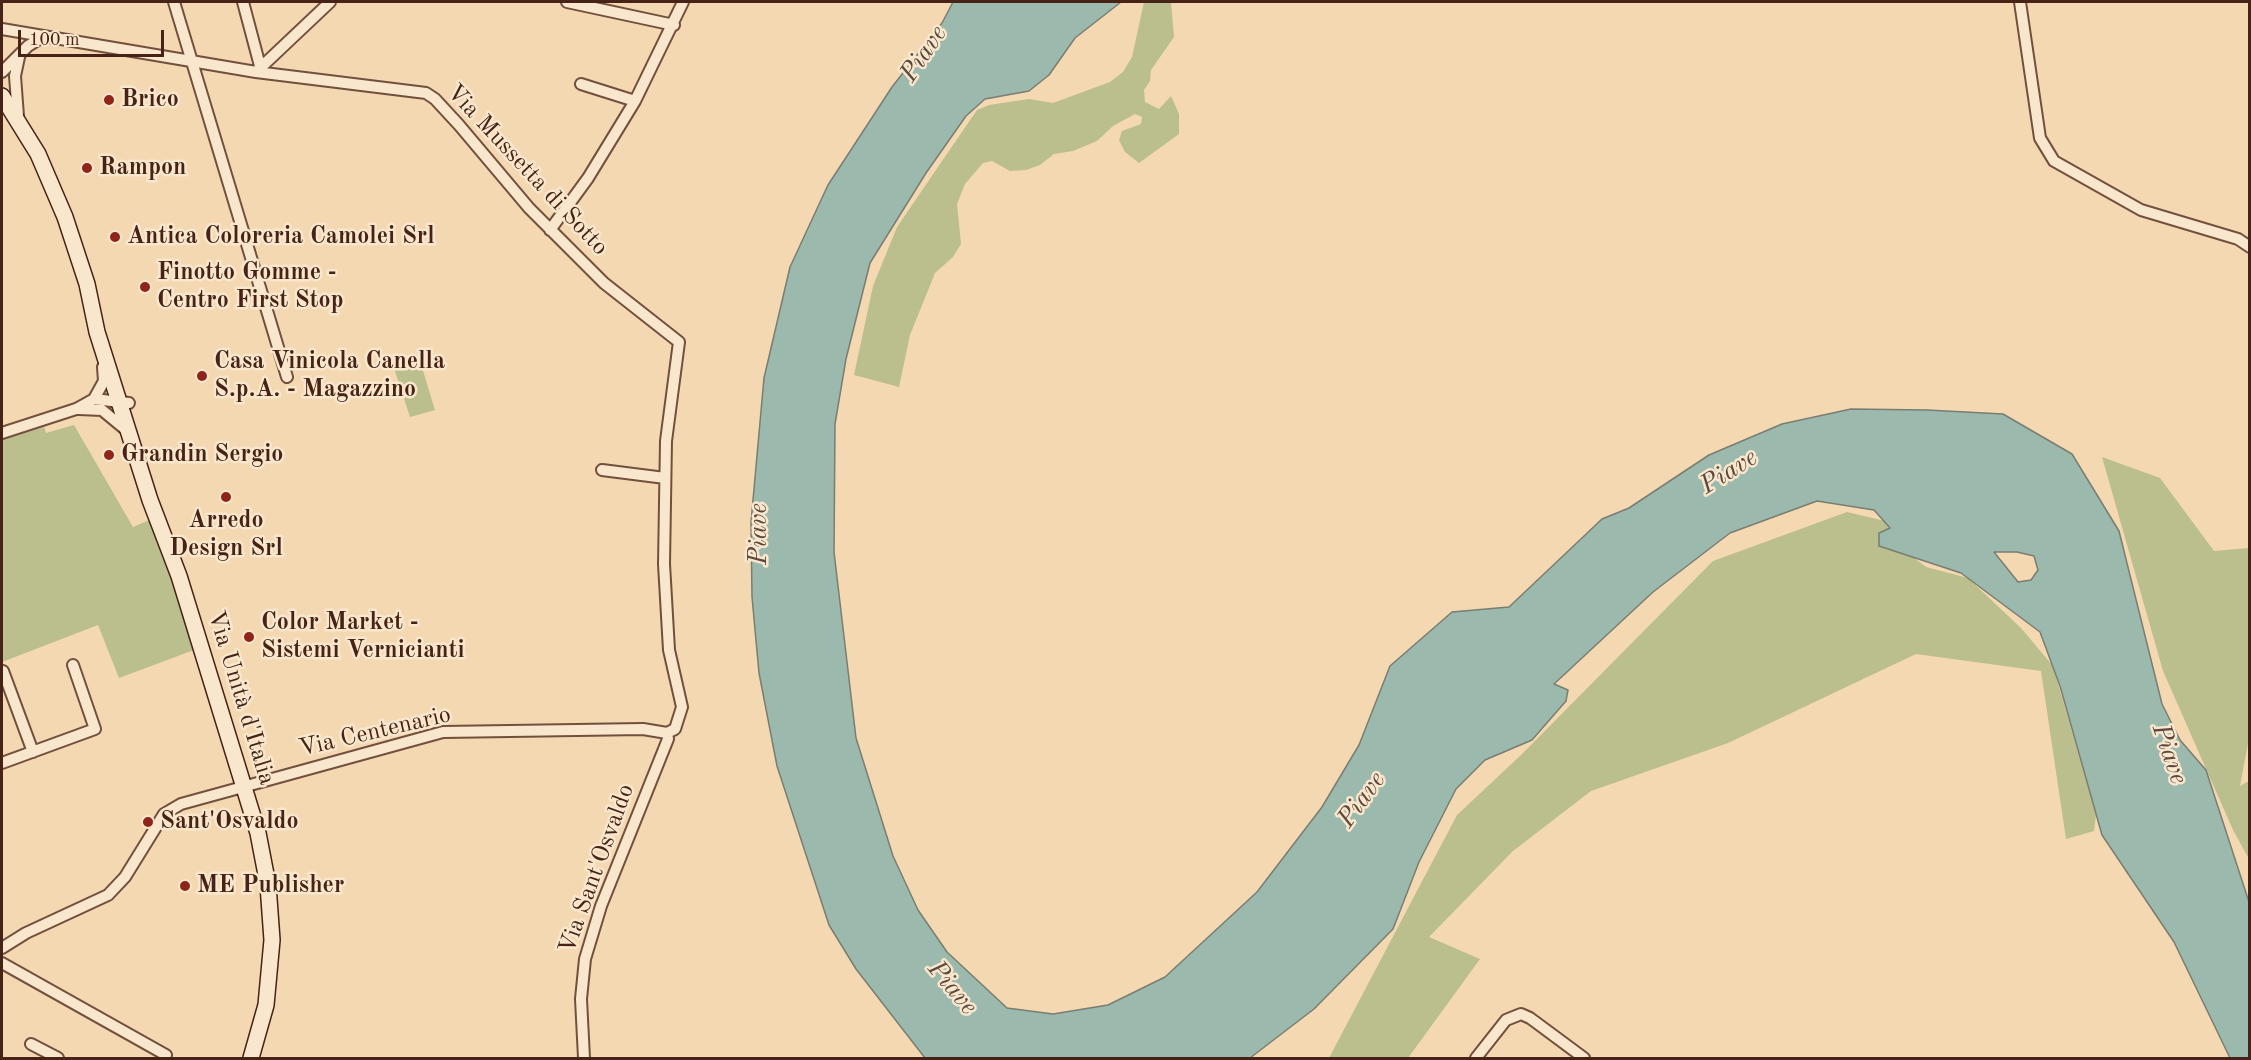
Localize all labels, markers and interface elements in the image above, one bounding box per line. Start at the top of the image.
scale bar [21,18,166,56]
water label: Piave [894,20,954,88]
text: 100 m [29,31,80,49]
street label: Via Mussetta di Sotto [440,78,614,262]
place label: Brico [121,86,179,114]
marker: Brico [102,93,116,107]
place label: Rampon [99,154,186,182]
marker: Rampon [80,161,94,175]
place label: Antica Coloreria Camolei Srl [127,223,435,251]
marker: Antica Coloreria Camolei Srl [108,230,122,244]
place label: Finotto Gomme - Centro First Stop [157,259,344,315]
marker: Finotto Gomme - Centro First Stop [138,280,152,294]
place label: Casa Vinicola Canella S.p.A. - Magazzino [214,348,445,404]
marker: Casa Vinicola Canella S.p.A. - Magazzino [195,369,209,383]
place label: Grandin Sergio [121,441,283,469]
water label: Piave [1694,442,1764,502]
marker: Grandin Sergio [102,448,116,462]
marker: Arredo Design Srl [219,490,233,504]
water label: Piave [743,503,775,565]
place label: Arredo Design Srl [169,507,283,563]
street label: Via Unità d'Italia [201,607,281,789]
place label: Color Market - Sistemi Vernicianti [261,609,465,665]
marker: Color Market - Sistemi Vernicianti [242,630,256,644]
street label: Via Centenario [296,701,454,763]
water label: Piave [2144,720,2194,788]
water label: Piave [1331,766,1393,834]
street label: Via Sant'Osvaldo [553,780,641,958]
place label: Sant'Osvaldo [160,808,299,836]
marker: Sant'Osvaldo [141,815,155,829]
place label: ME Publisher [197,872,344,900]
marker: ME Publisher [178,879,192,893]
water label: Piave [920,954,984,1022]

